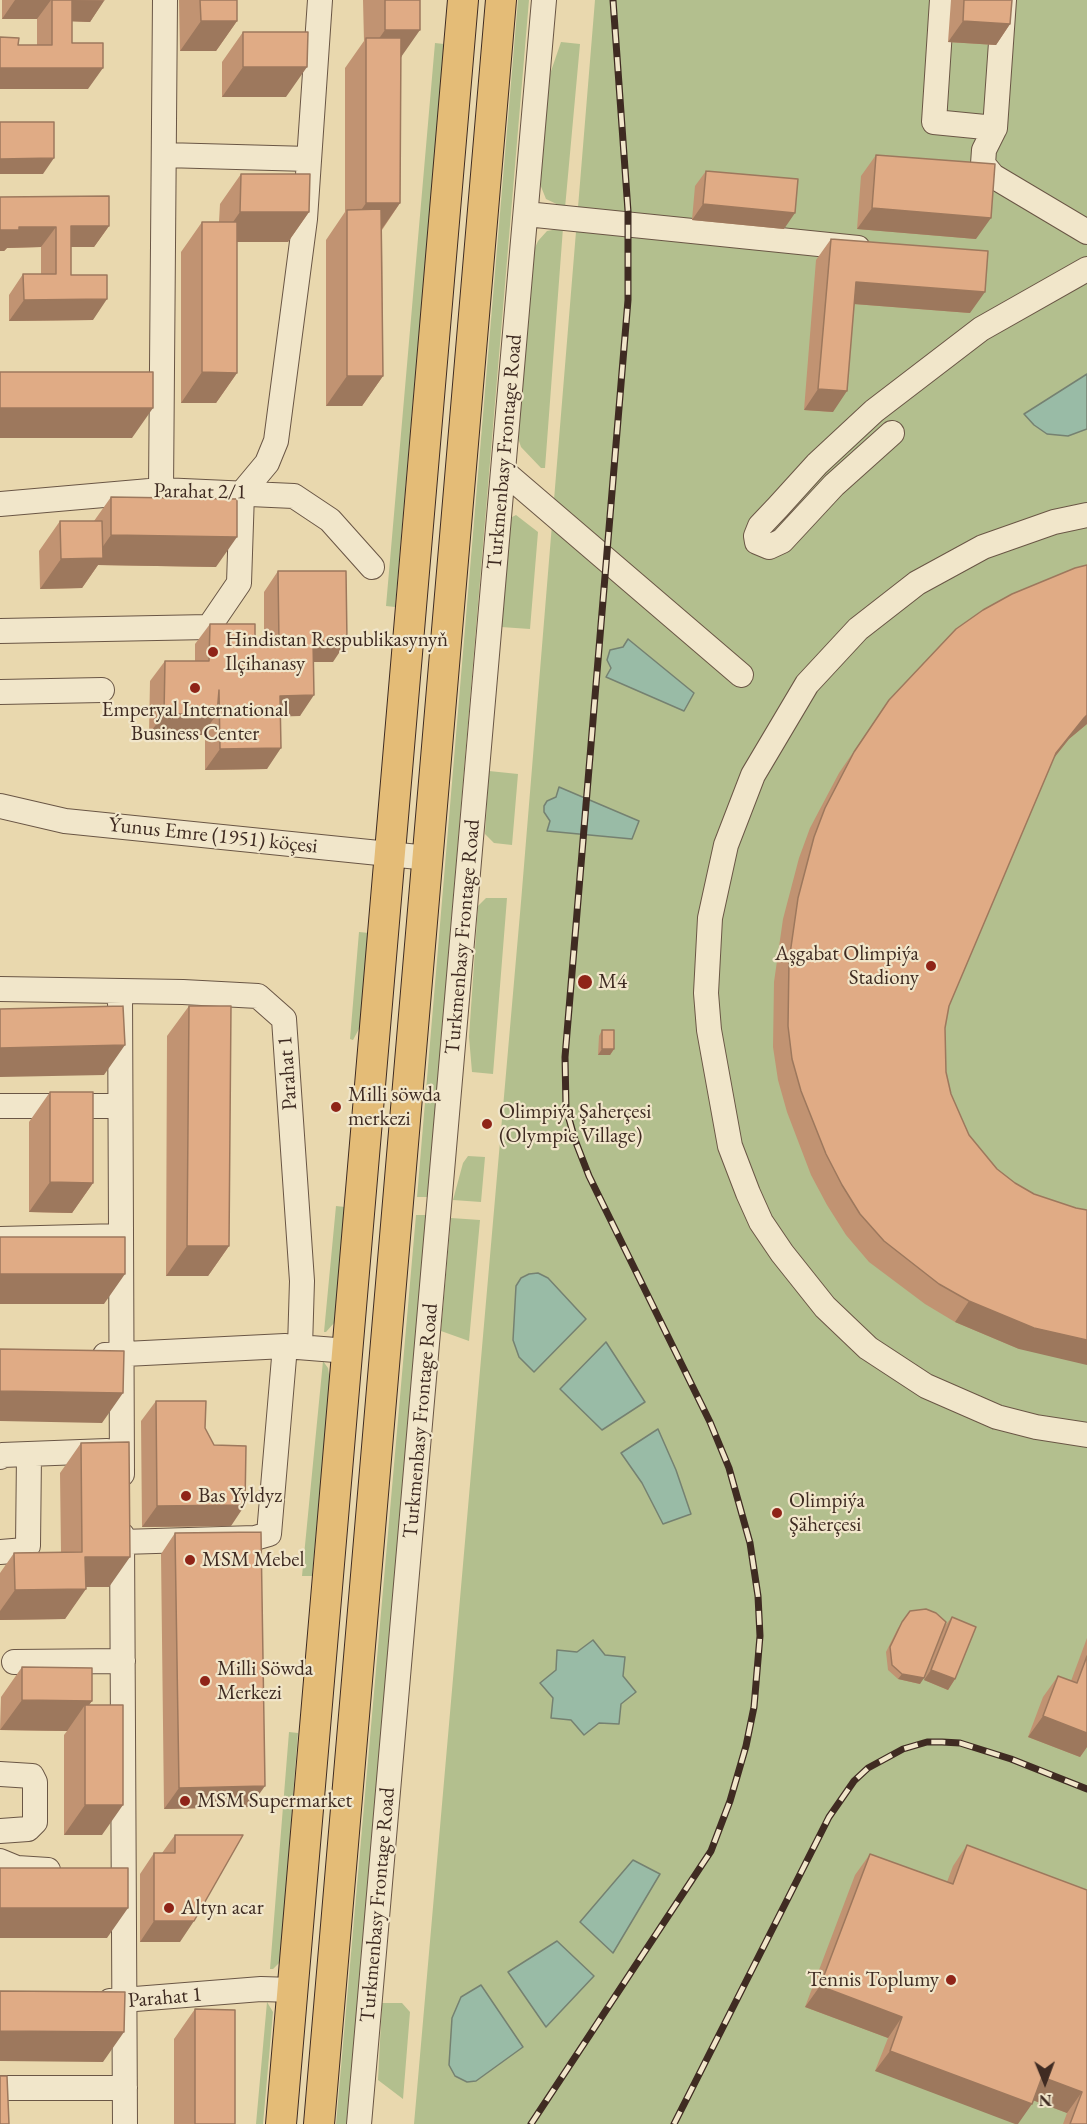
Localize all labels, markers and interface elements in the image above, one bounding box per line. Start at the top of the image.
street label: Turkmenbasy Frontage Road [482,333,528,571]
street label: Parahat 2/1 [153,479,247,505]
place label: Hindistan Respublikasynyň Ilçihanasy [225,627,448,677]
marker: Hindistan Respublikasynyň Ilçihanasy [206,645,220,659]
marker: Emperyal International Business Center [188,681,202,695]
place label: Emperyal International Business Center [102,697,288,747]
street label: Ýunus Emre (1951) köçesi [107,812,319,860]
street label: Turkmenbasy Frontage Road [440,818,486,1056]
place label: Aşgabat Olimpiýa Stadiony [775,941,919,991]
marker: Aşgabat Olimpiýa Stadiony [924,959,938,973]
place label: M4 [598,969,627,995]
marker: M4 [576,973,594,991]
street label: Parahat 1 [273,1035,303,1111]
place label: Milli söwda merkezi [348,1082,441,1132]
place label: Olimpiýa Şaherçesi (Olympic Village) [499,1099,651,1149]
marker: Milli söwda merkezi [329,1100,343,1114]
marker: Olimpiýa Şaherçesi (Olympic Village) [480,1117,494,1131]
street label: Turkmenbasy Frontage Road [398,1302,444,1540]
place label: Bas Yyldyz [198,1483,282,1509]
place label: Olimpiýa Şäherçesi [789,1488,865,1538]
marker: Bas Yyldyz [179,1489,193,1503]
marker: Olimpiýa Şäherçesi [770,1506,784,1520]
place label: MSM Mebel [202,1547,305,1573]
marker: MSM Mebel [183,1553,197,1567]
place label: Milli Söwda Merkezi [217,1656,313,1706]
marker: Milli Söwda Merkezi [198,1674,212,1688]
street label: Turkmenbasy Frontage Road [355,1786,401,2024]
place label: MSM Supermarket [197,1788,352,1814]
marker: MSM Supermarket [178,1794,192,1808]
place label: Altyn acar [181,1895,264,1921]
marker: Altyn acar [162,1901,176,1915]
place label: Tennis Toplumy [807,1967,939,1993]
marker: Tennis Toplumy [944,1973,958,1987]
street label: Parahat 1 [127,1982,203,2014]
north arrow [1015,2052,1075,2112]
text: N [1039,2090,1052,2111]

